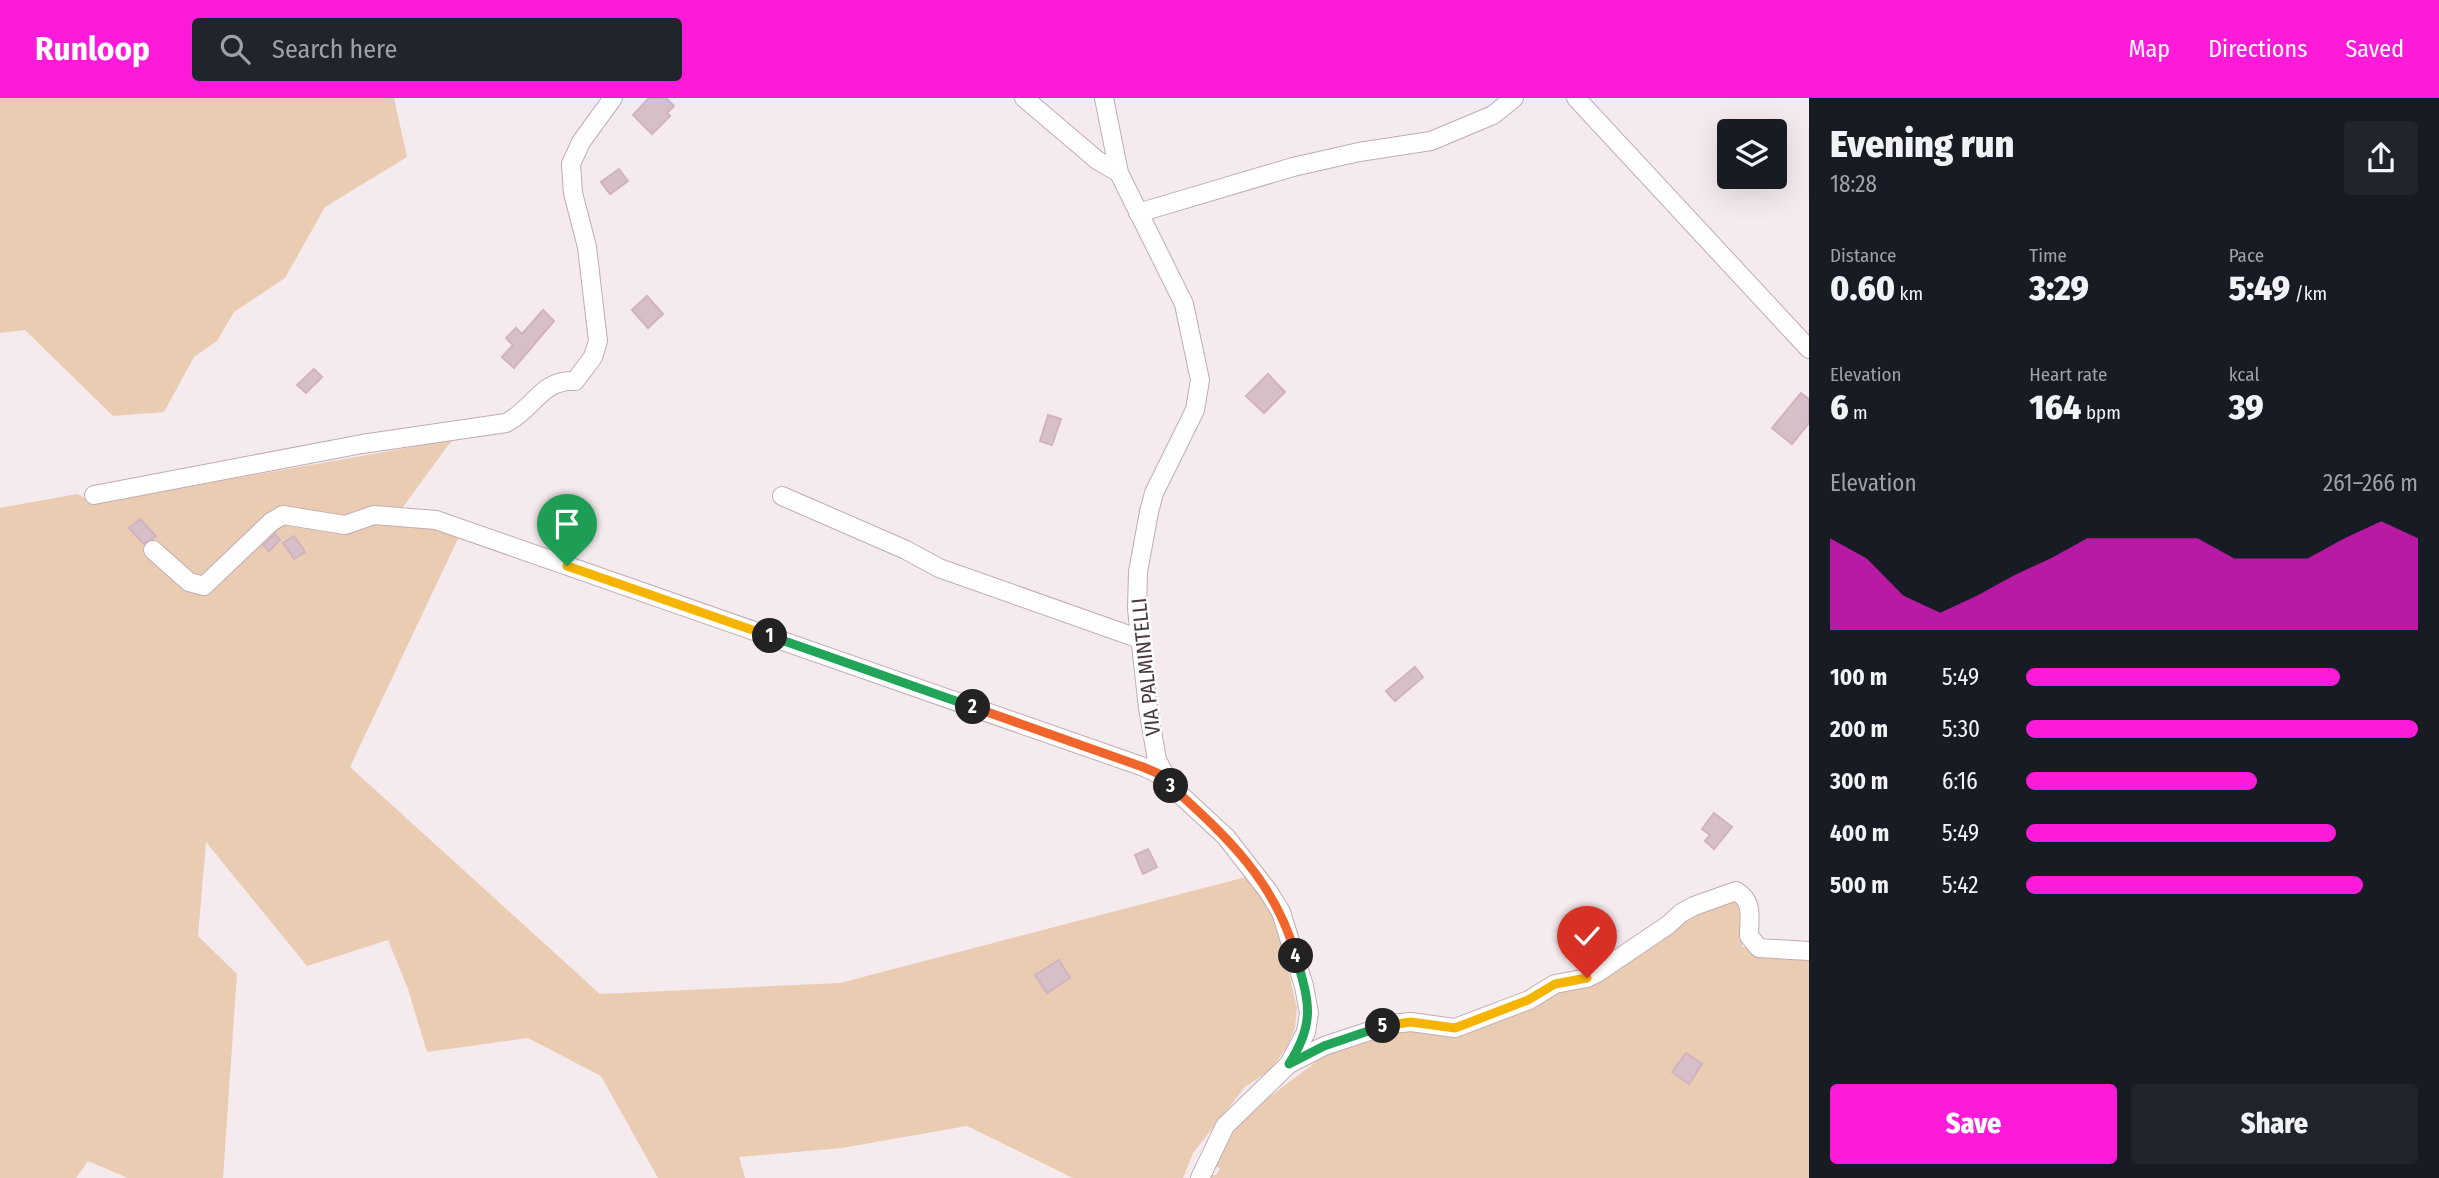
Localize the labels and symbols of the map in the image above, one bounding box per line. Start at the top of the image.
pin [537,494,597,566]
street label: VIA PALMINTELLI [1126,597,1166,737]
pin: 1 [752,618,788,654]
pin: 2 [956,690,990,724]
pin: 3 [1154,768,1188,804]
pin [1557,906,1617,978]
pin: 4 [1278,938,1314,974]
pin: 5 [1366,1009,1400,1044]

